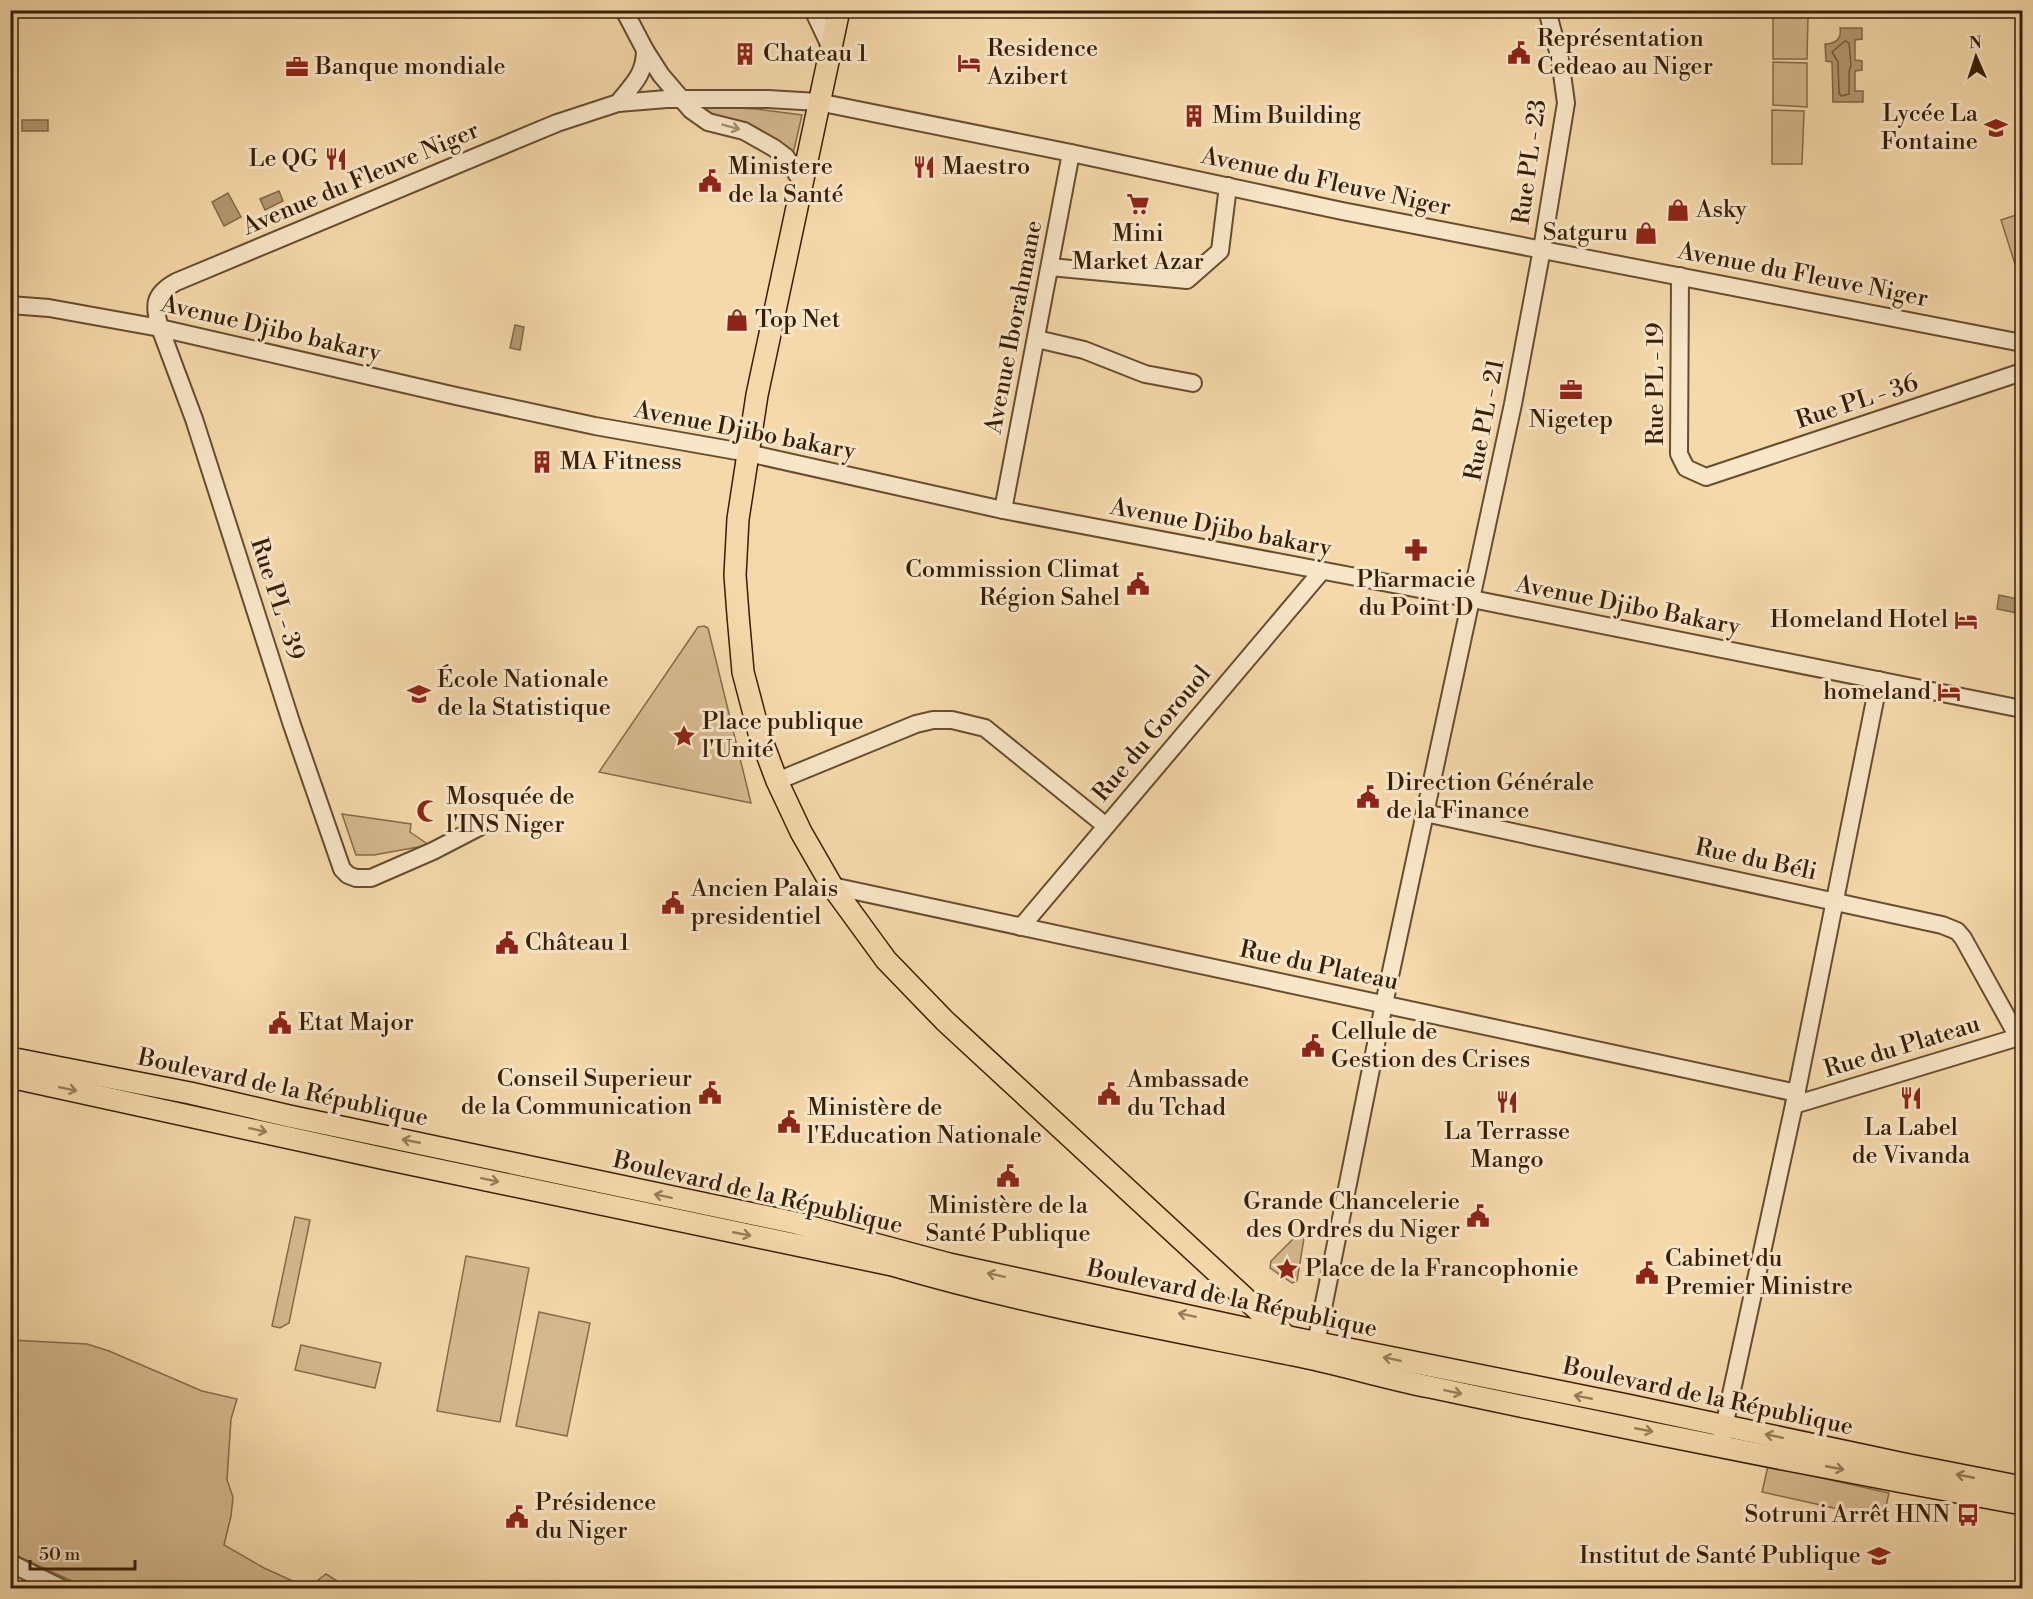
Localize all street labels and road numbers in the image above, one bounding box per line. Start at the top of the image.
street label: Rue PL - 23 [1506,98,1554,226]
street label: Avenue du Fleuve Niger [237,116,484,243]
street label: Avenue du Fleuve Niger [1198,141,1453,223]
street label: Avenue Iborahmane [978,218,1049,437]
street label: Avenue du Fleuve Niger [1674,236,1931,314]
street label: Avenue Djibo bakary [157,289,384,369]
street label: Rue PL - 19 [1641,322,1671,446]
street label: Rue PL - 21 [1459,356,1512,483]
street label: Rue PL - 36 [1792,368,1922,436]
street label: Avenue Djibo bakary [631,395,859,467]
street label: Avenue Djibo bakary [1107,492,1335,564]
street label: Rue PL - 39 [243,534,311,664]
street label: Avenue Djibo Bakary [1512,569,1743,643]
street label: Rue du Gorouol [1086,660,1218,808]
street label: Rue du Béli [1692,832,1820,888]
street label: Rue du Plateau [1237,935,1401,998]
street label: Rue du Plateau [1820,1009,1984,1085]
street label: Boulevard de la République [134,1042,431,1133]
street label: Boulevard de la République [609,1145,906,1241]
street label: Boulevard de la République [1083,1253,1380,1344]
street label: Boulevard de la République [1559,1351,1856,1442]

